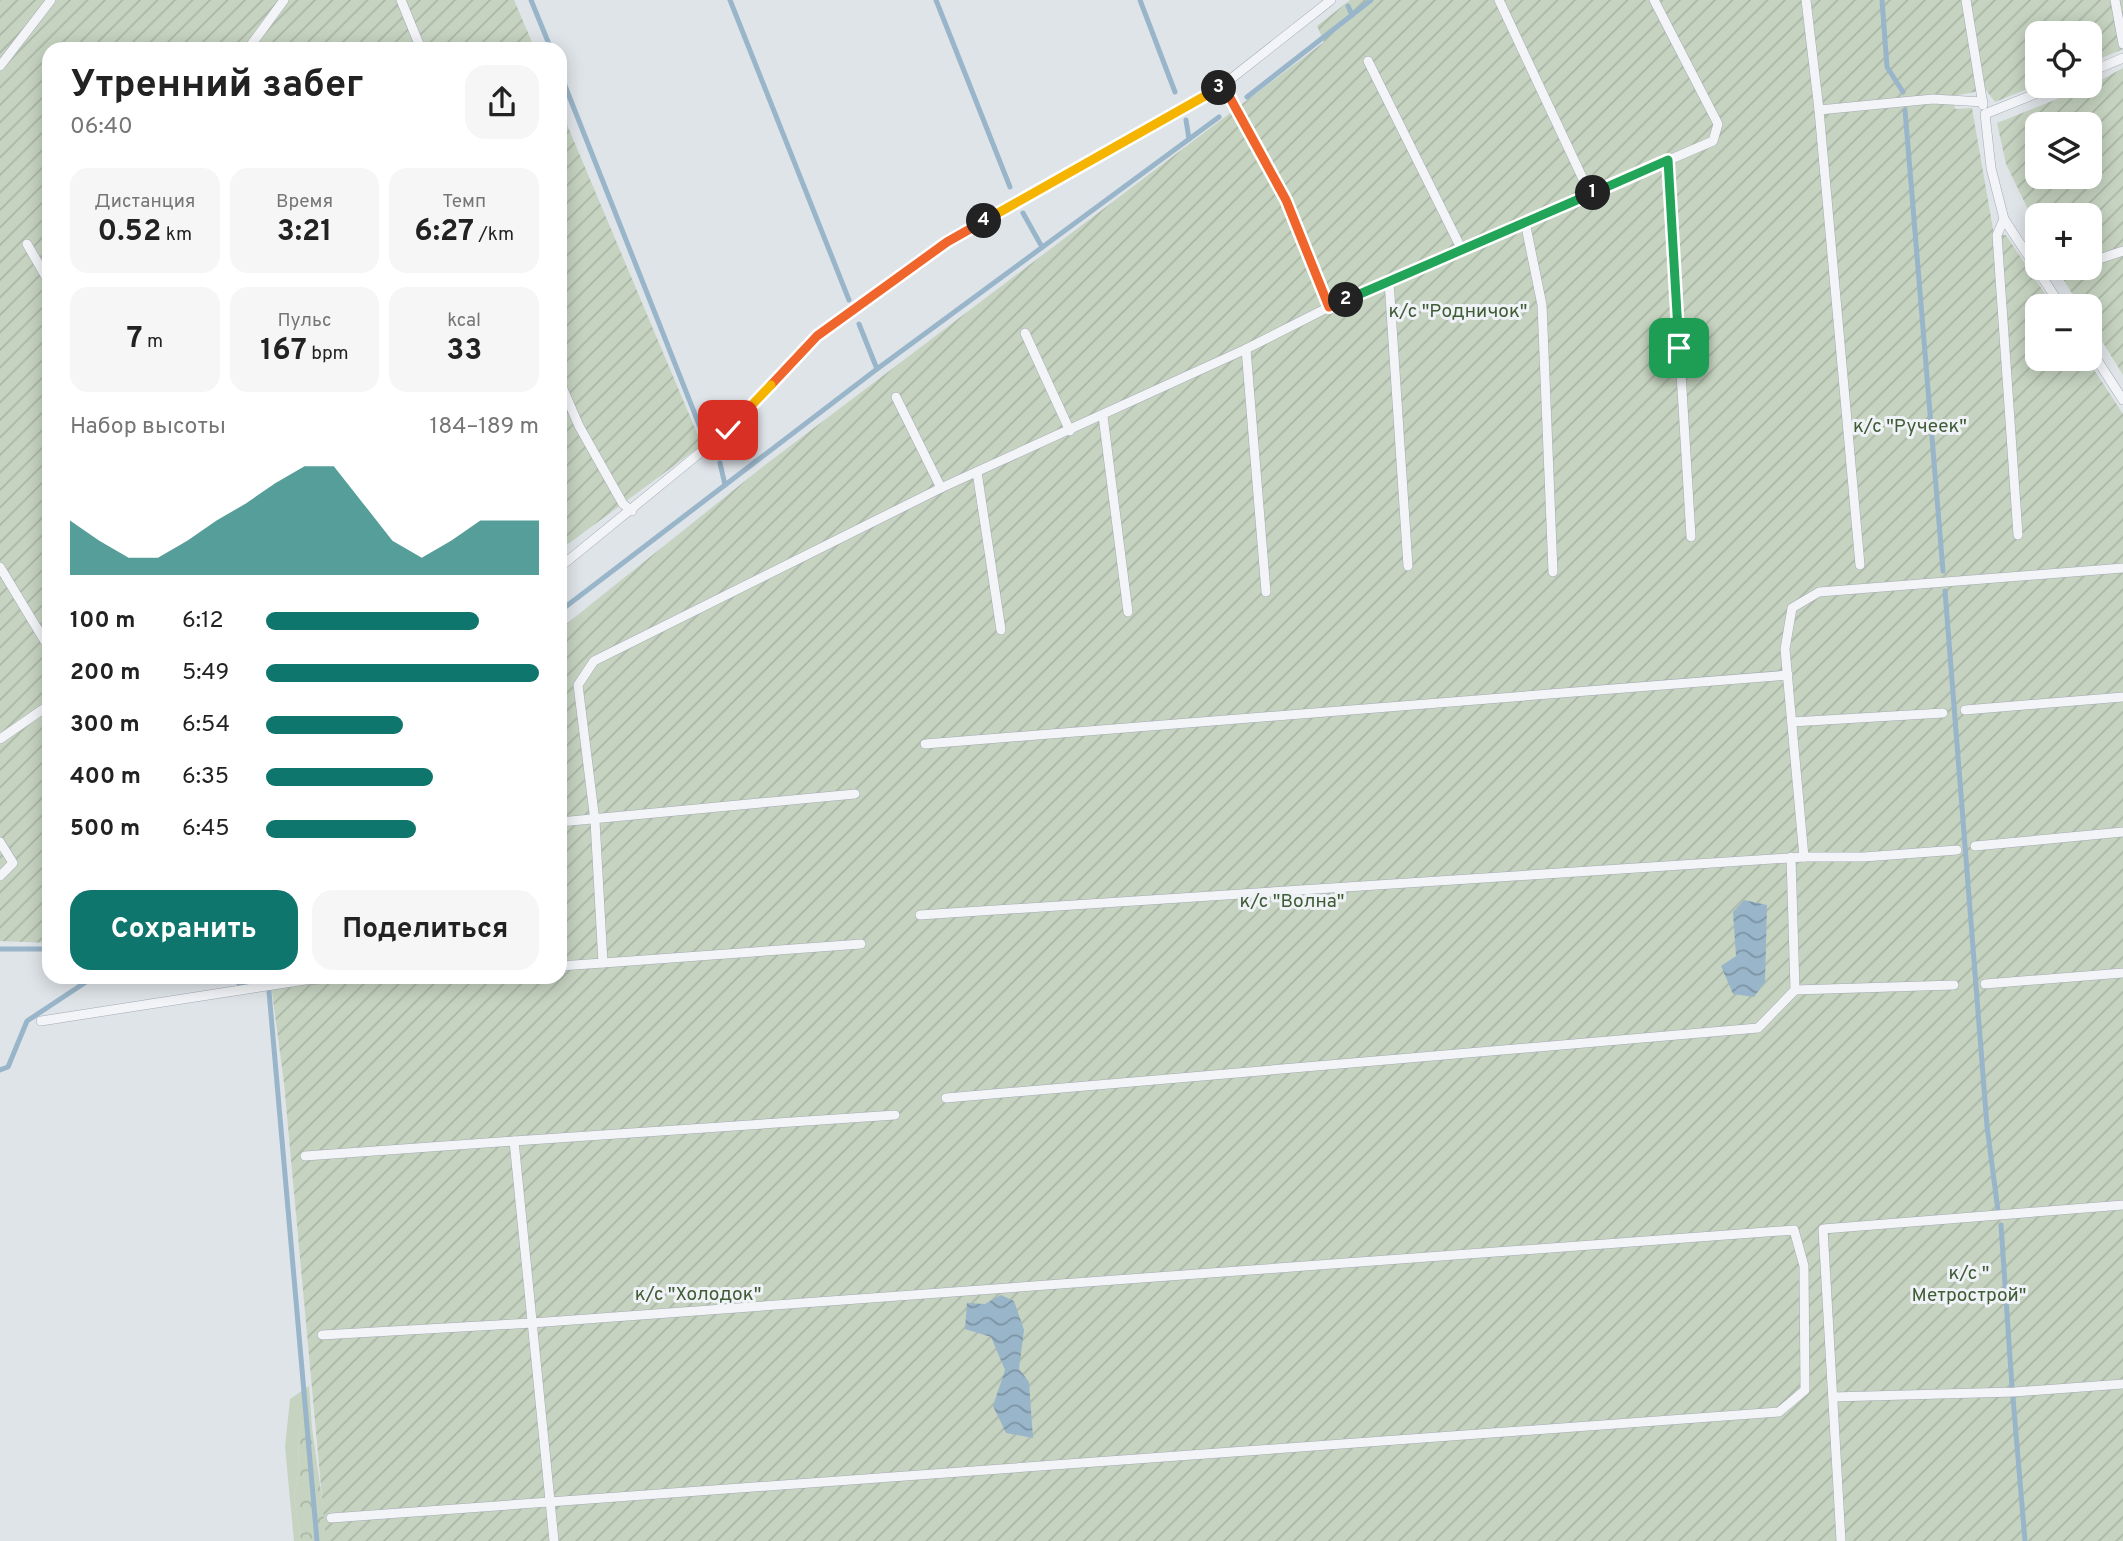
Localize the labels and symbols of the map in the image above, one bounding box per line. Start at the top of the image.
pin: 3 [1202,70,1236,106]
pin: 1 [1576,176,1610,210]
pin: 4 [967,204,1002,238]
pin: 2 [1328,282,1364,318]
park label: к/с "Родничок" [1388,300,1528,324]
pin [1649,318,1709,378]
pin [698,400,758,460]
park label: к/с "Ручеек" [1853,415,1967,439]
park label: к/с "Волна" [1240,890,1344,914]
park label: к/с " Метрострой" [1912,1262,2026,1308]
park label: к/с "Холодок" [635,1283,761,1307]

